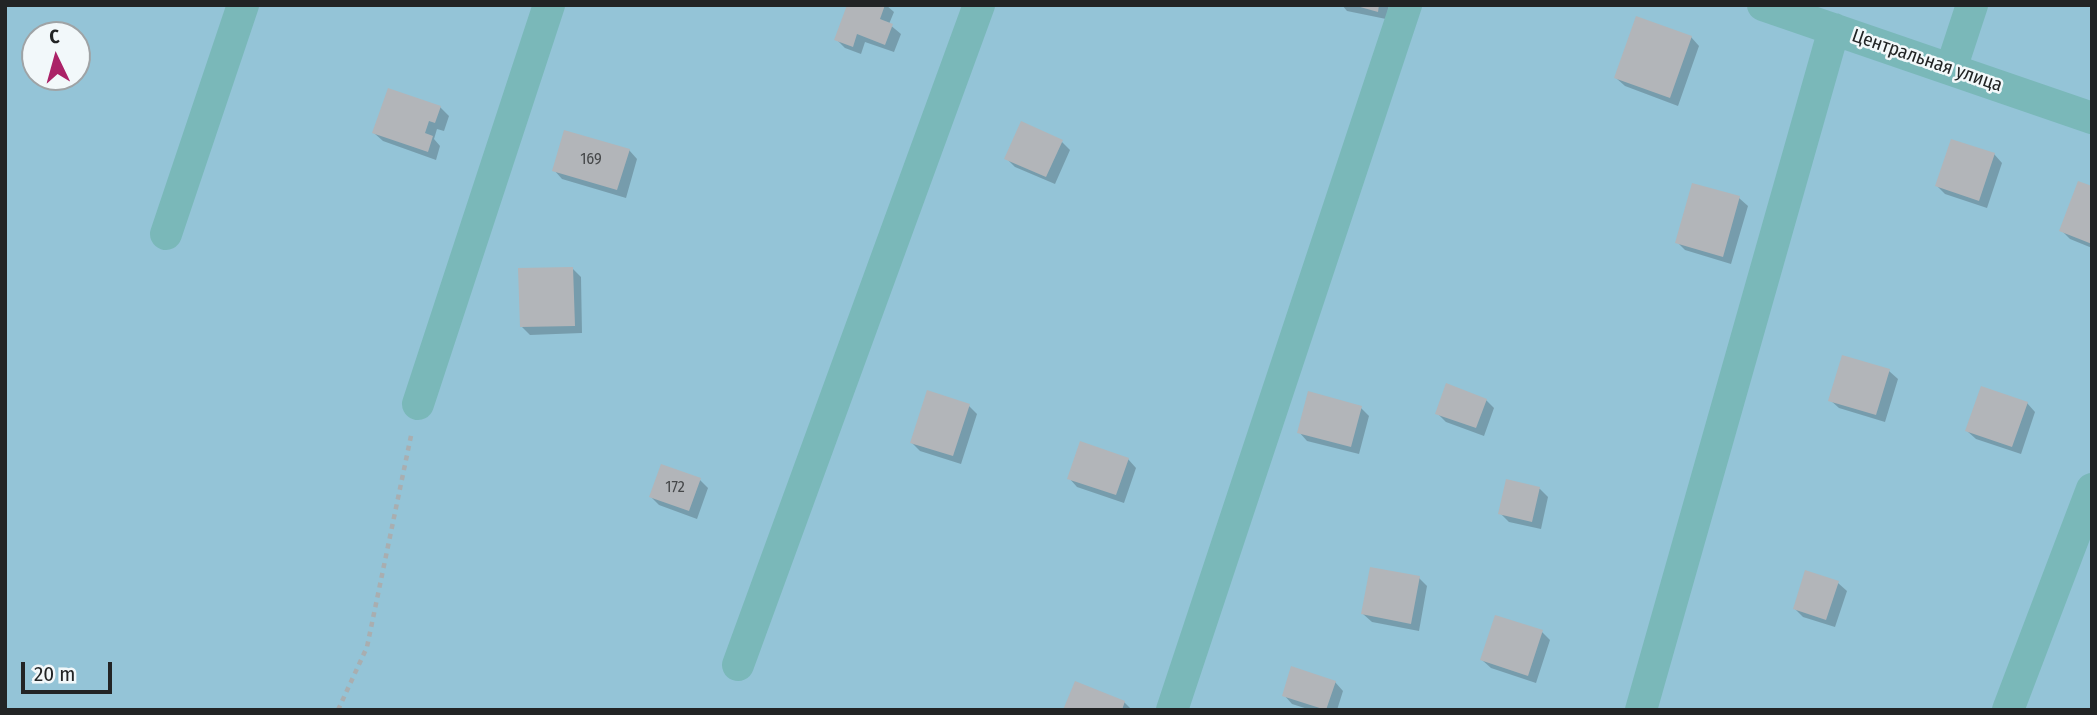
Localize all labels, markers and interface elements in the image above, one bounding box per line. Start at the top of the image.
north arrow [21,21,91,91]
text: С [48,25,60,48]
street label: Центральная улица [1849,25,2005,97]
house number: 169 [580,150,602,170]
house number: 172 [665,478,685,498]
scale bar [24,648,116,692]
text: 20 m [34,661,75,687]

